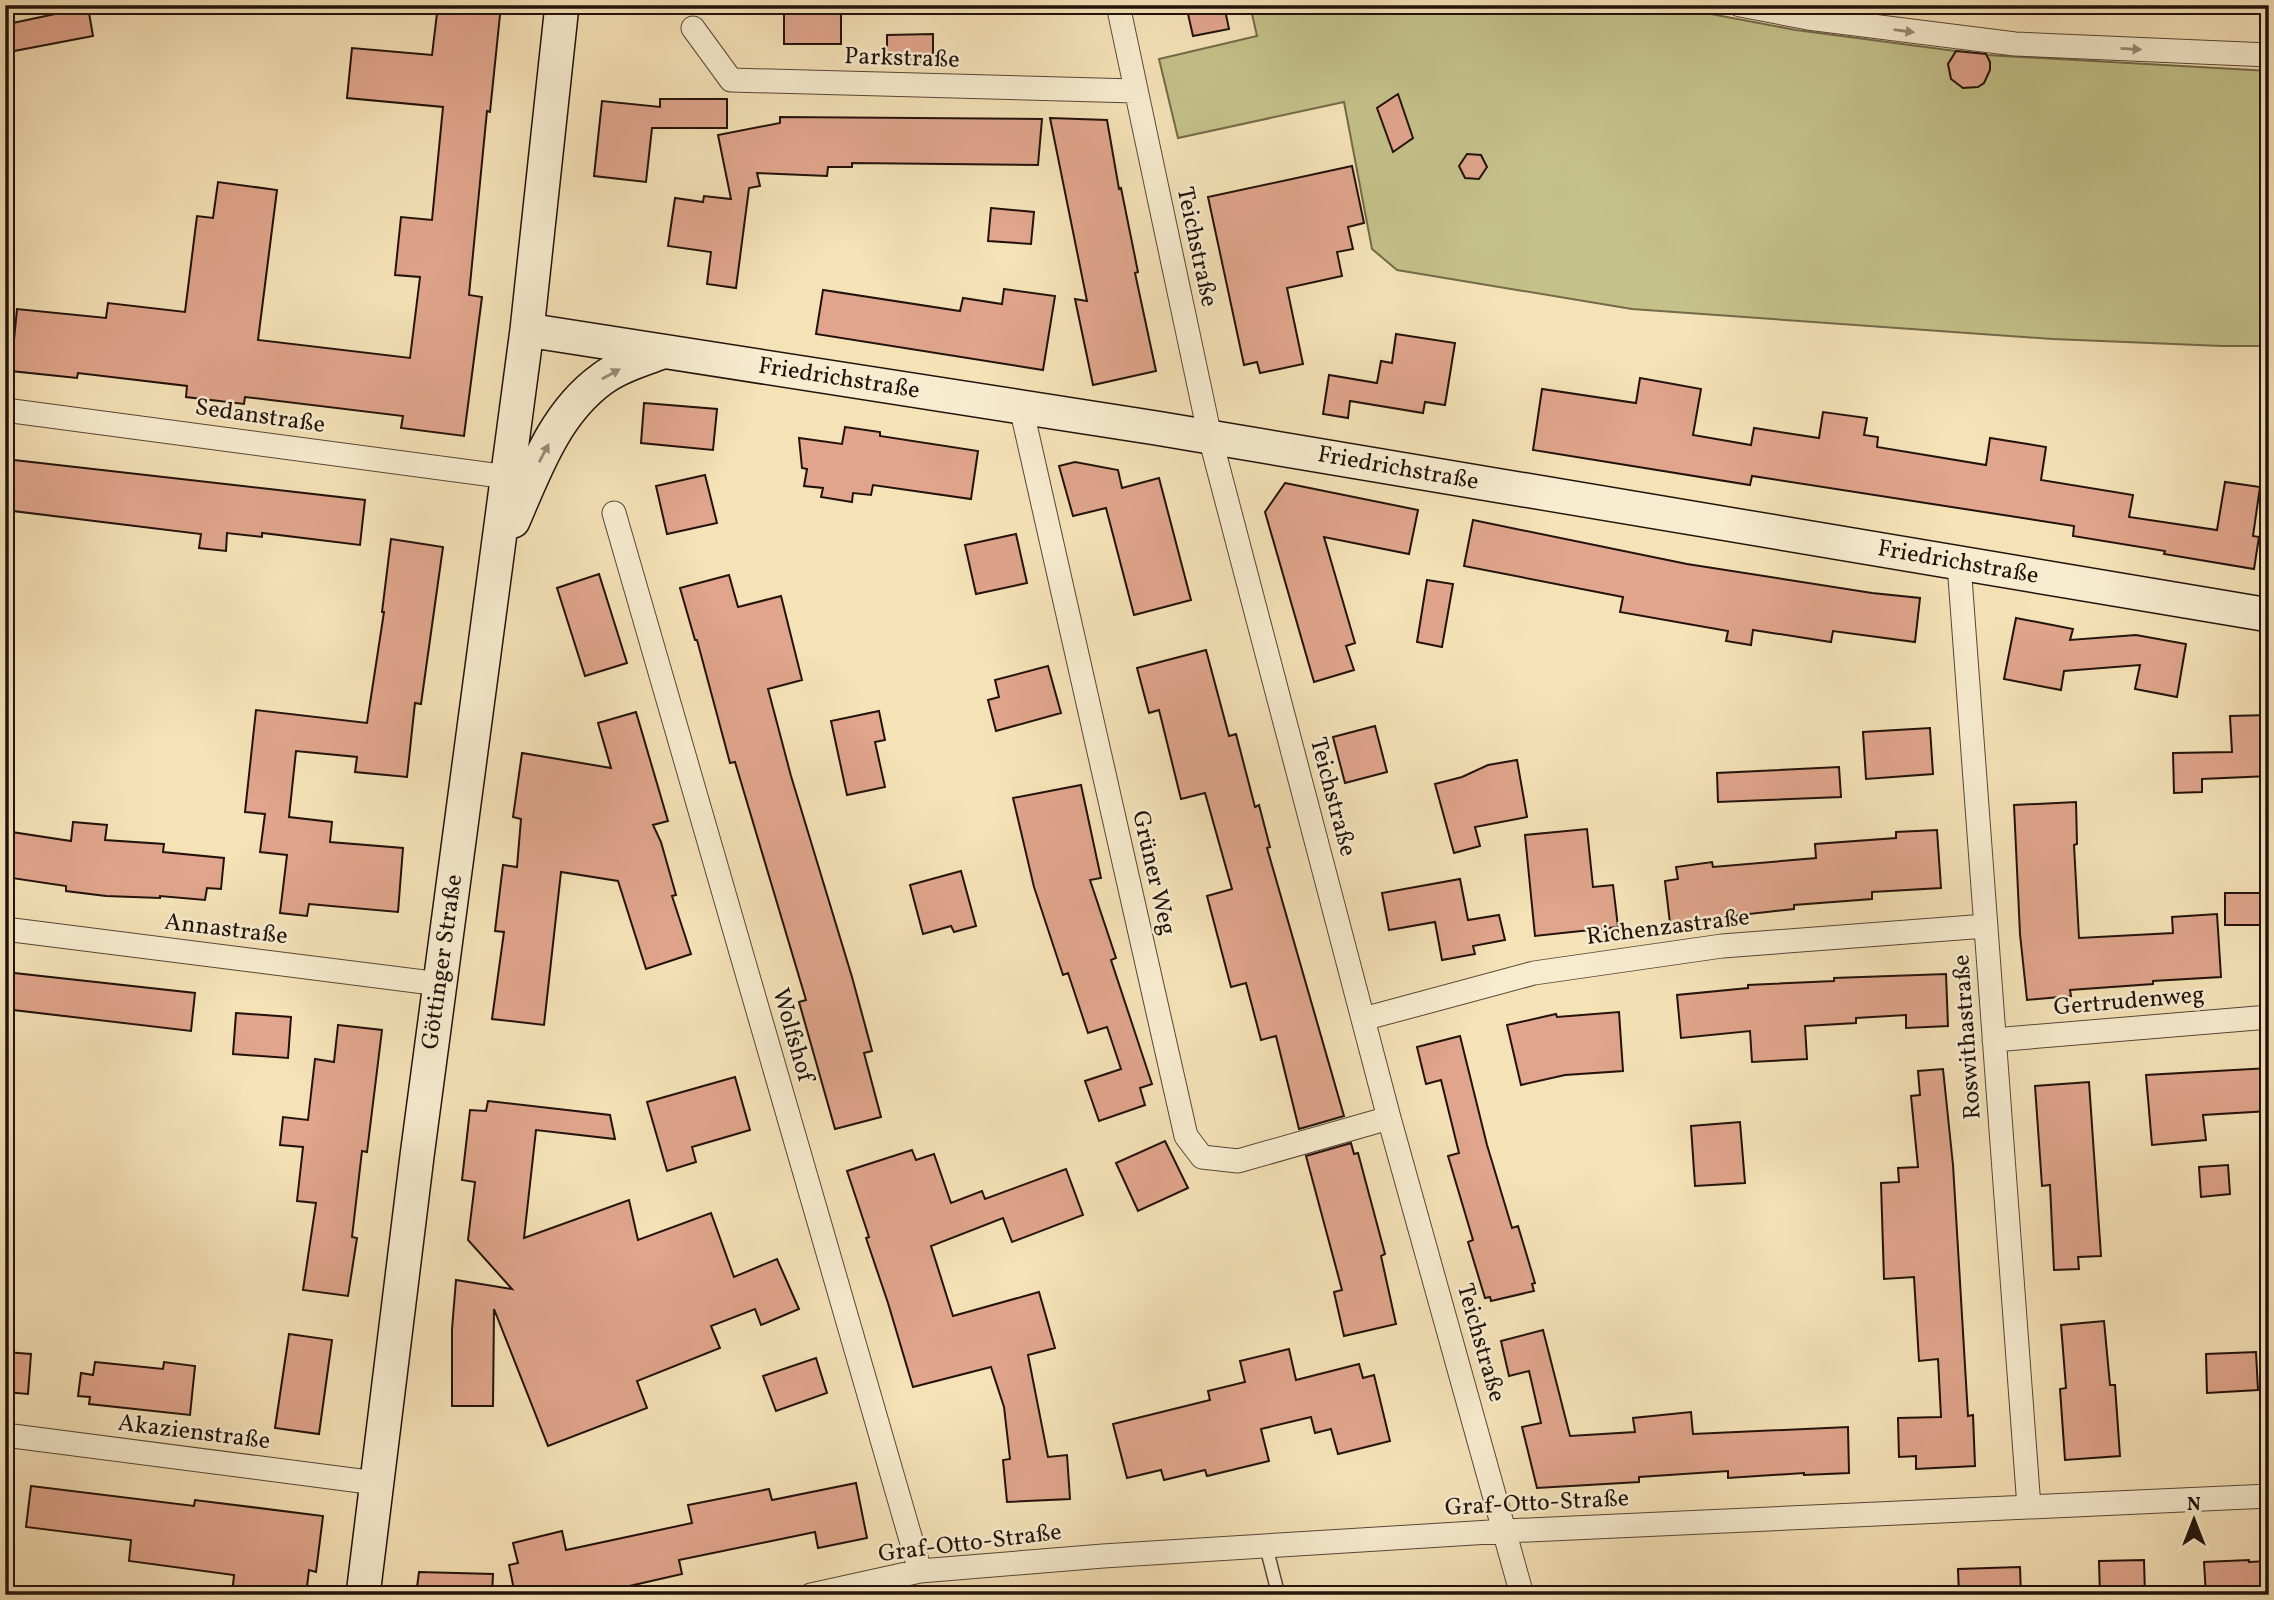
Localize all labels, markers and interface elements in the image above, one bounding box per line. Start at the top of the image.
one-way arrow [1893,26,1915,37]
street label: Parkstraße [844,40,960,78]
one-way arrow [2120,44,2142,55]
street label: Teichstraße [1167,184,1225,310]
street label: Friedrichstraße [756,349,922,409]
one-way arrow [601,368,621,380]
street label: Sedanstraße [193,391,327,443]
street label: Friedrichstraße [1315,438,1481,500]
one-way arrow [538,443,549,463]
street label: Friedrichstraße [1875,532,2041,594]
street label: Teichstraße [1300,734,1364,860]
street label: Grüner Weg [1122,807,1184,939]
street label: Göttinger Straße [414,872,472,1052]
street label: Richenzastraße [1584,901,1752,955]
street label: Annastraße [162,906,290,954]
street label: Roswithastraße [1945,953,1991,1121]
street label: Gertrudenweg [2052,978,2206,1026]
street label: Wolfshof [762,984,822,1088]
street label: Teichstraße [1447,1280,1513,1406]
street label: Akazienstraße [116,1407,272,1459]
street label: Graf-Otto-Straße [1444,1482,1630,1526]
north arrow [2158,1484,2228,1554]
text: N [2187,1492,2201,1518]
street label: Graf-Otto-Straße [876,1516,1064,1572]

